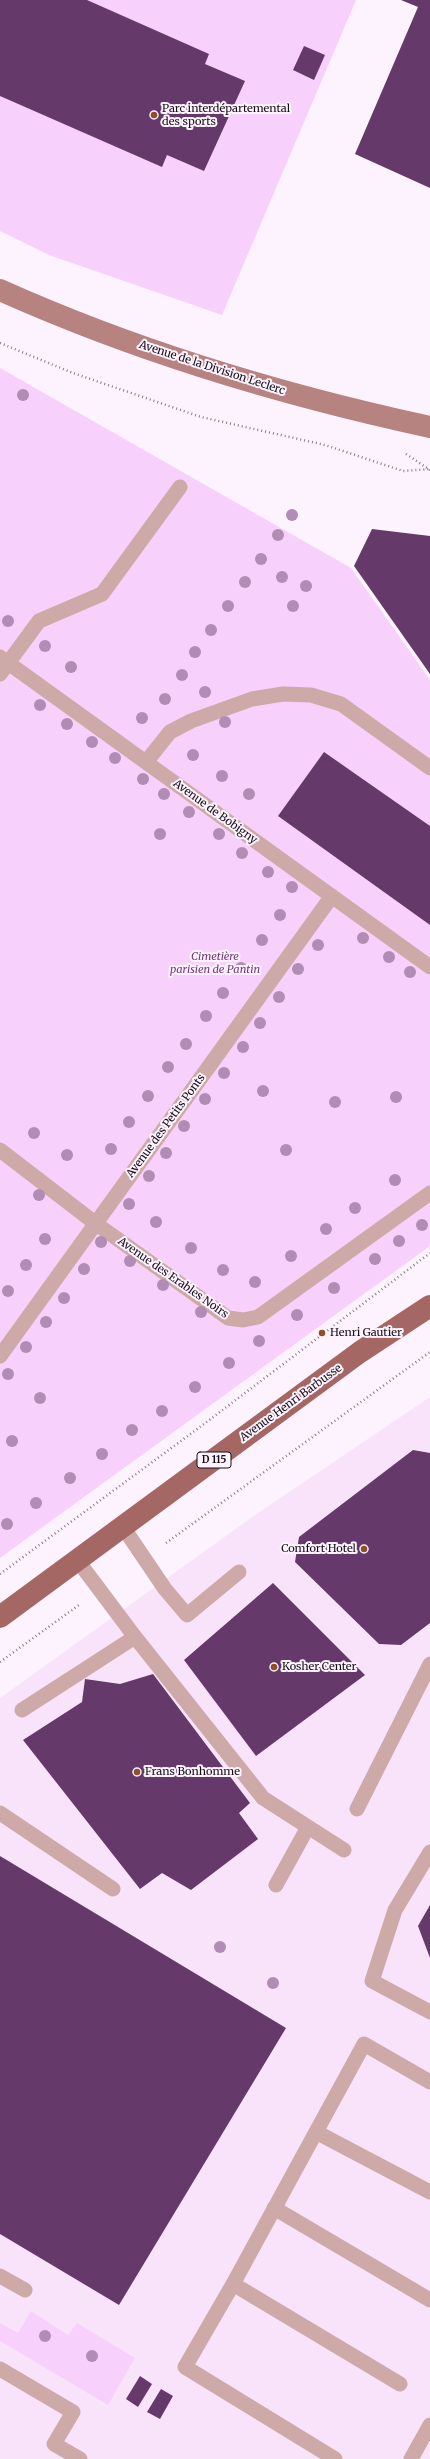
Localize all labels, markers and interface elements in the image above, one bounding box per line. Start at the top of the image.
place label: Parc interdépartemental des sports [162,102,290,128]
marker: Parc interdépartemental des sports [149,110,159,120]
street label: Avenue de la Division Leclerc [137,338,287,398]
street label: Avenue de Bobigny [170,777,260,847]
park label: Cimetière parisien de Pantin [170,950,260,976]
street label: Avenue des Petits Ponts [124,1072,208,1180]
street label: Avenue des Erables Noirs [115,1235,231,1321]
place label: Henri Gautier [330,1326,402,1340]
marker: Henri Gautier [317,1328,327,1338]
street label: Avenue Henri Barbusse [238,1362,344,1444]
road number: D 115 [197,1452,231,1468]
place label: Comfort Hotel [281,1542,356,1556]
marker: Comfort Hotel [359,1544,369,1554]
place label: Kosher Center [282,1660,357,1674]
marker: Kosher Center [269,1662,279,1672]
place label: Frans Bonhomme [145,1765,240,1779]
marker: Frans Bonhomme [132,1767,142,1777]

